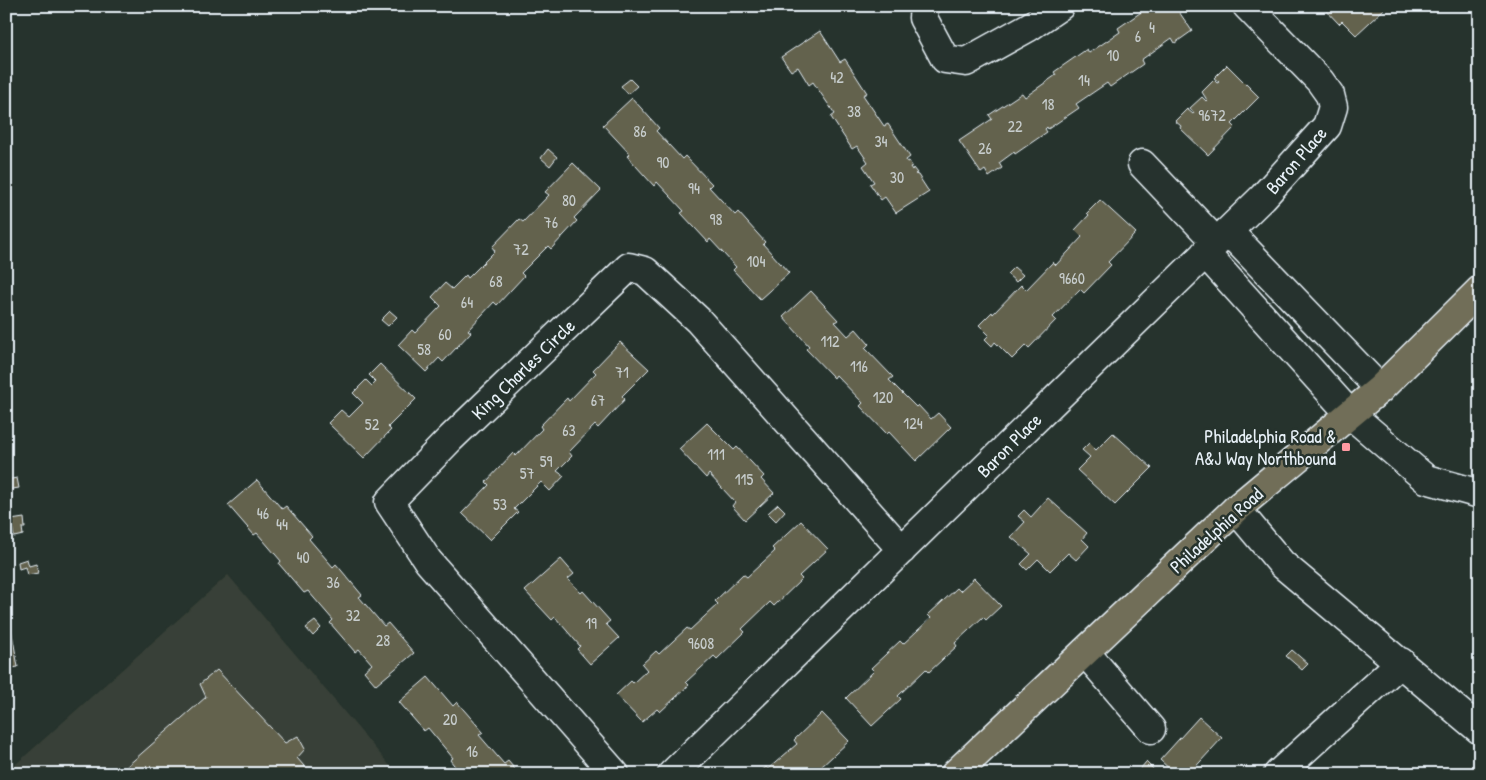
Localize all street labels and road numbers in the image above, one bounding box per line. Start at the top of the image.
street label: Baron Place [1259,120,1333,199]
street label: King Charles Circle [465,312,581,425]
street label: Baron Place [971,407,1047,483]
street label: Philadelphia Road [1164,481,1269,579]

